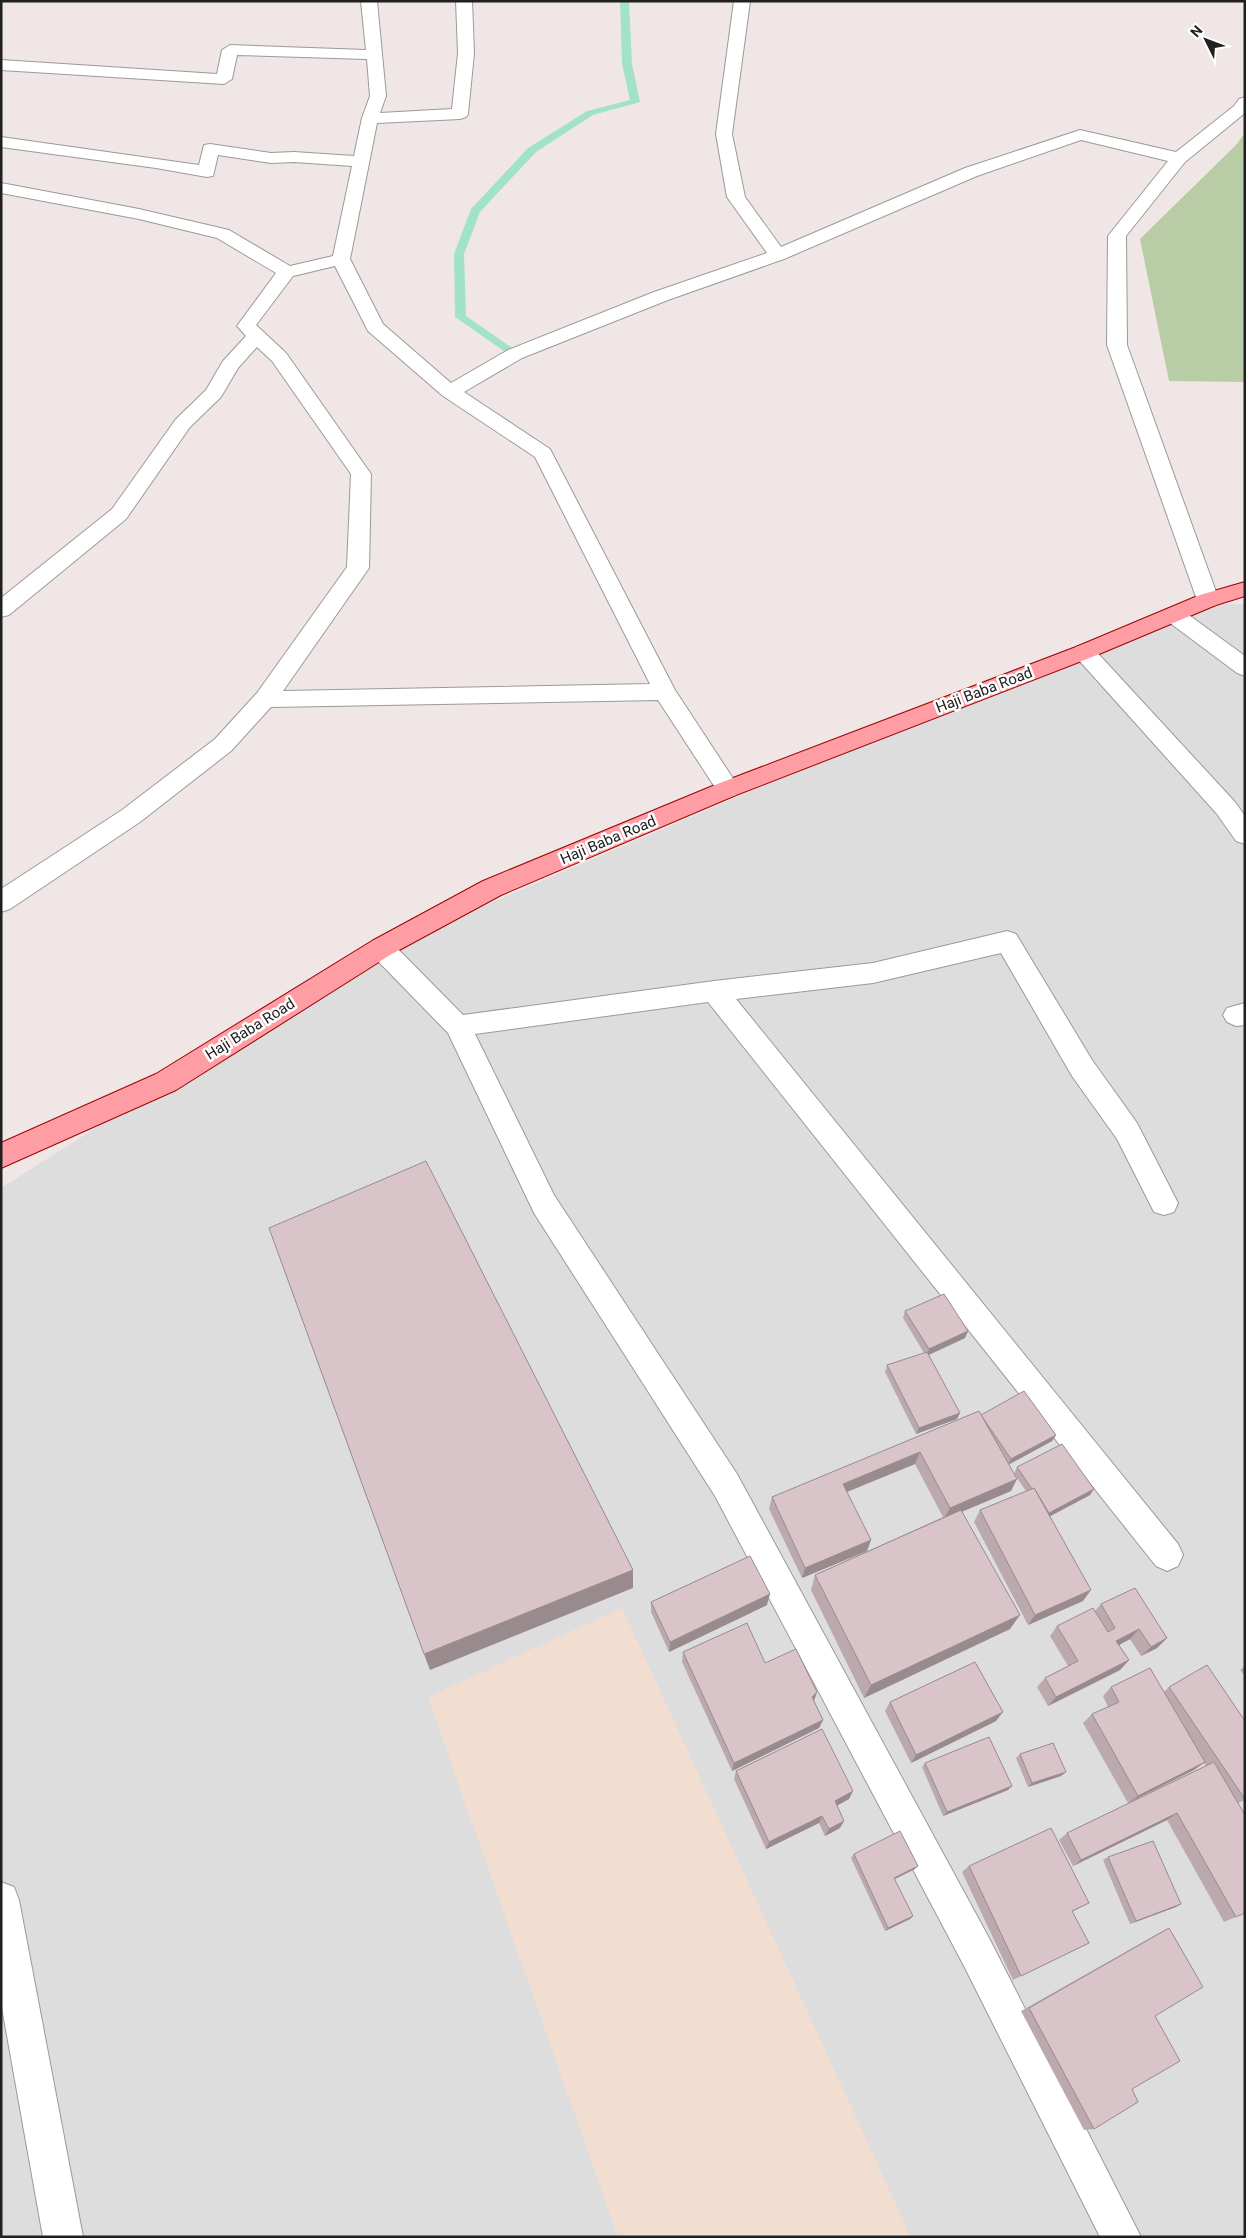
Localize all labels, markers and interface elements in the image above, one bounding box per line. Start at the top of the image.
north arrow [1181,15,1231,65]
text: N [1187,22,1206,40]
street label: Haji Baba Road [933,663,1035,717]
street label: Haji Baba Road [558,812,658,868]
street label: Haji Baba Road [202,994,298,1064]

